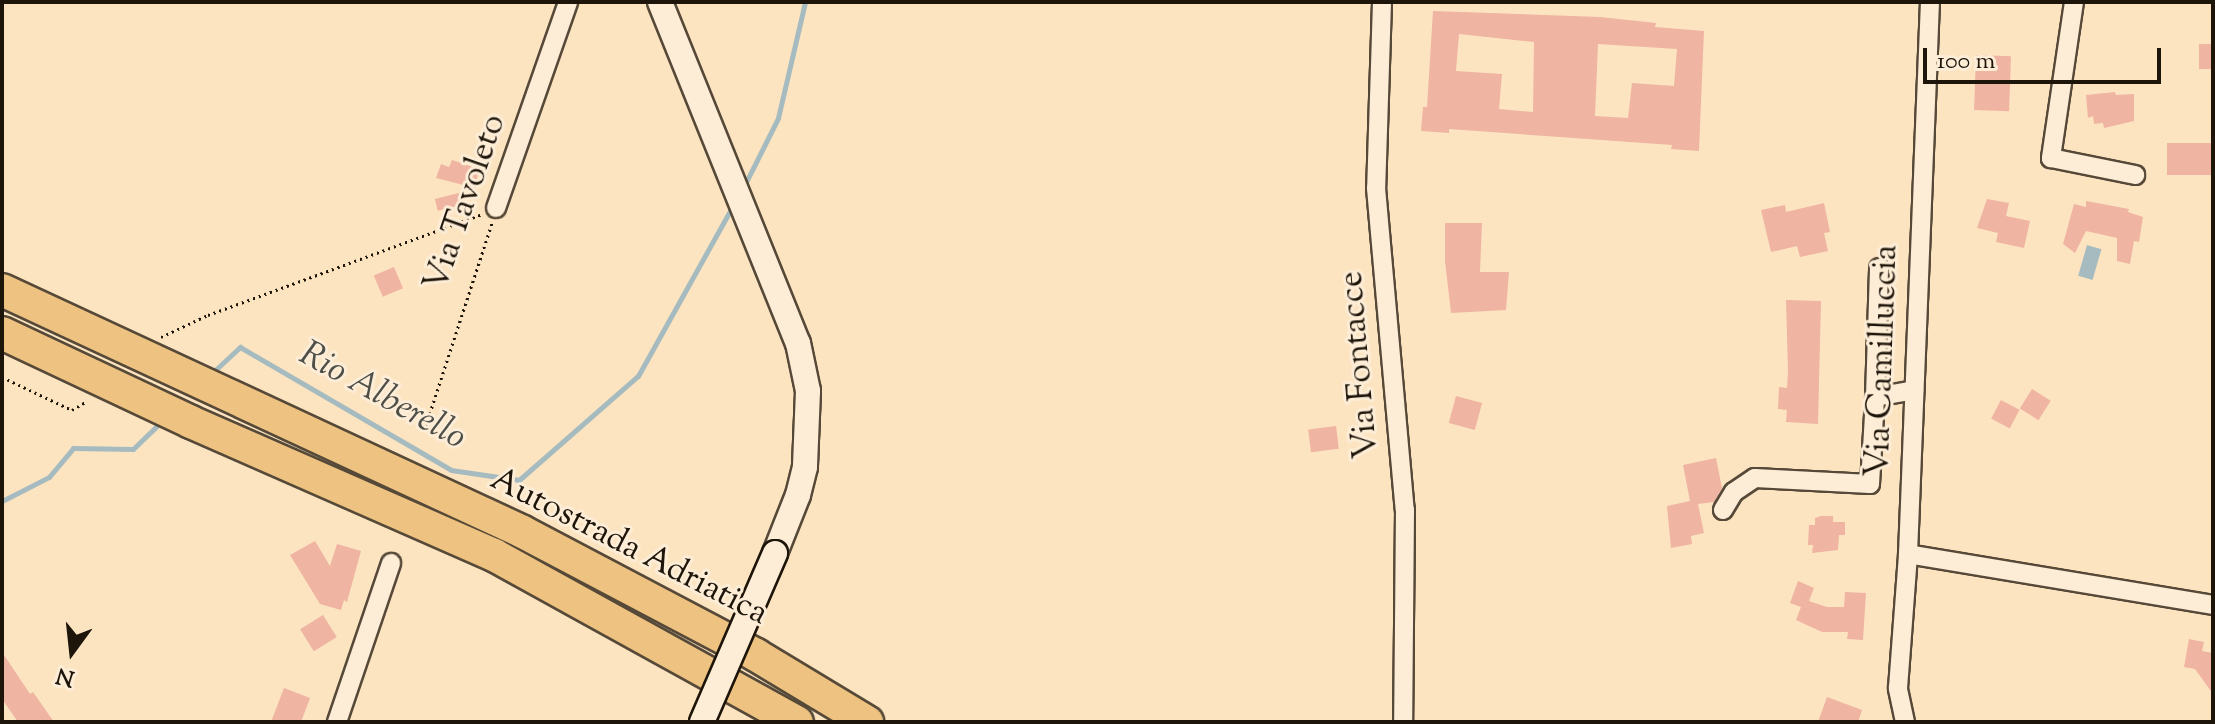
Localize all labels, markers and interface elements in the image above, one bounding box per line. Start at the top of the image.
scale bar [1927,32,2165,82]
text: 100 m [1937,45,1995,79]
street label: Via Tavoleto [417,109,515,297]
street label: Via Camilluccia [1859,244,1907,478]
street label: Via Fontacce [1331,270,1389,460]
water label: Rio Alberello [291,333,473,461]
street label: Autostrada Adriatica [483,459,775,635]
north arrow [32,612,112,692]
text: N [53,657,78,693]

